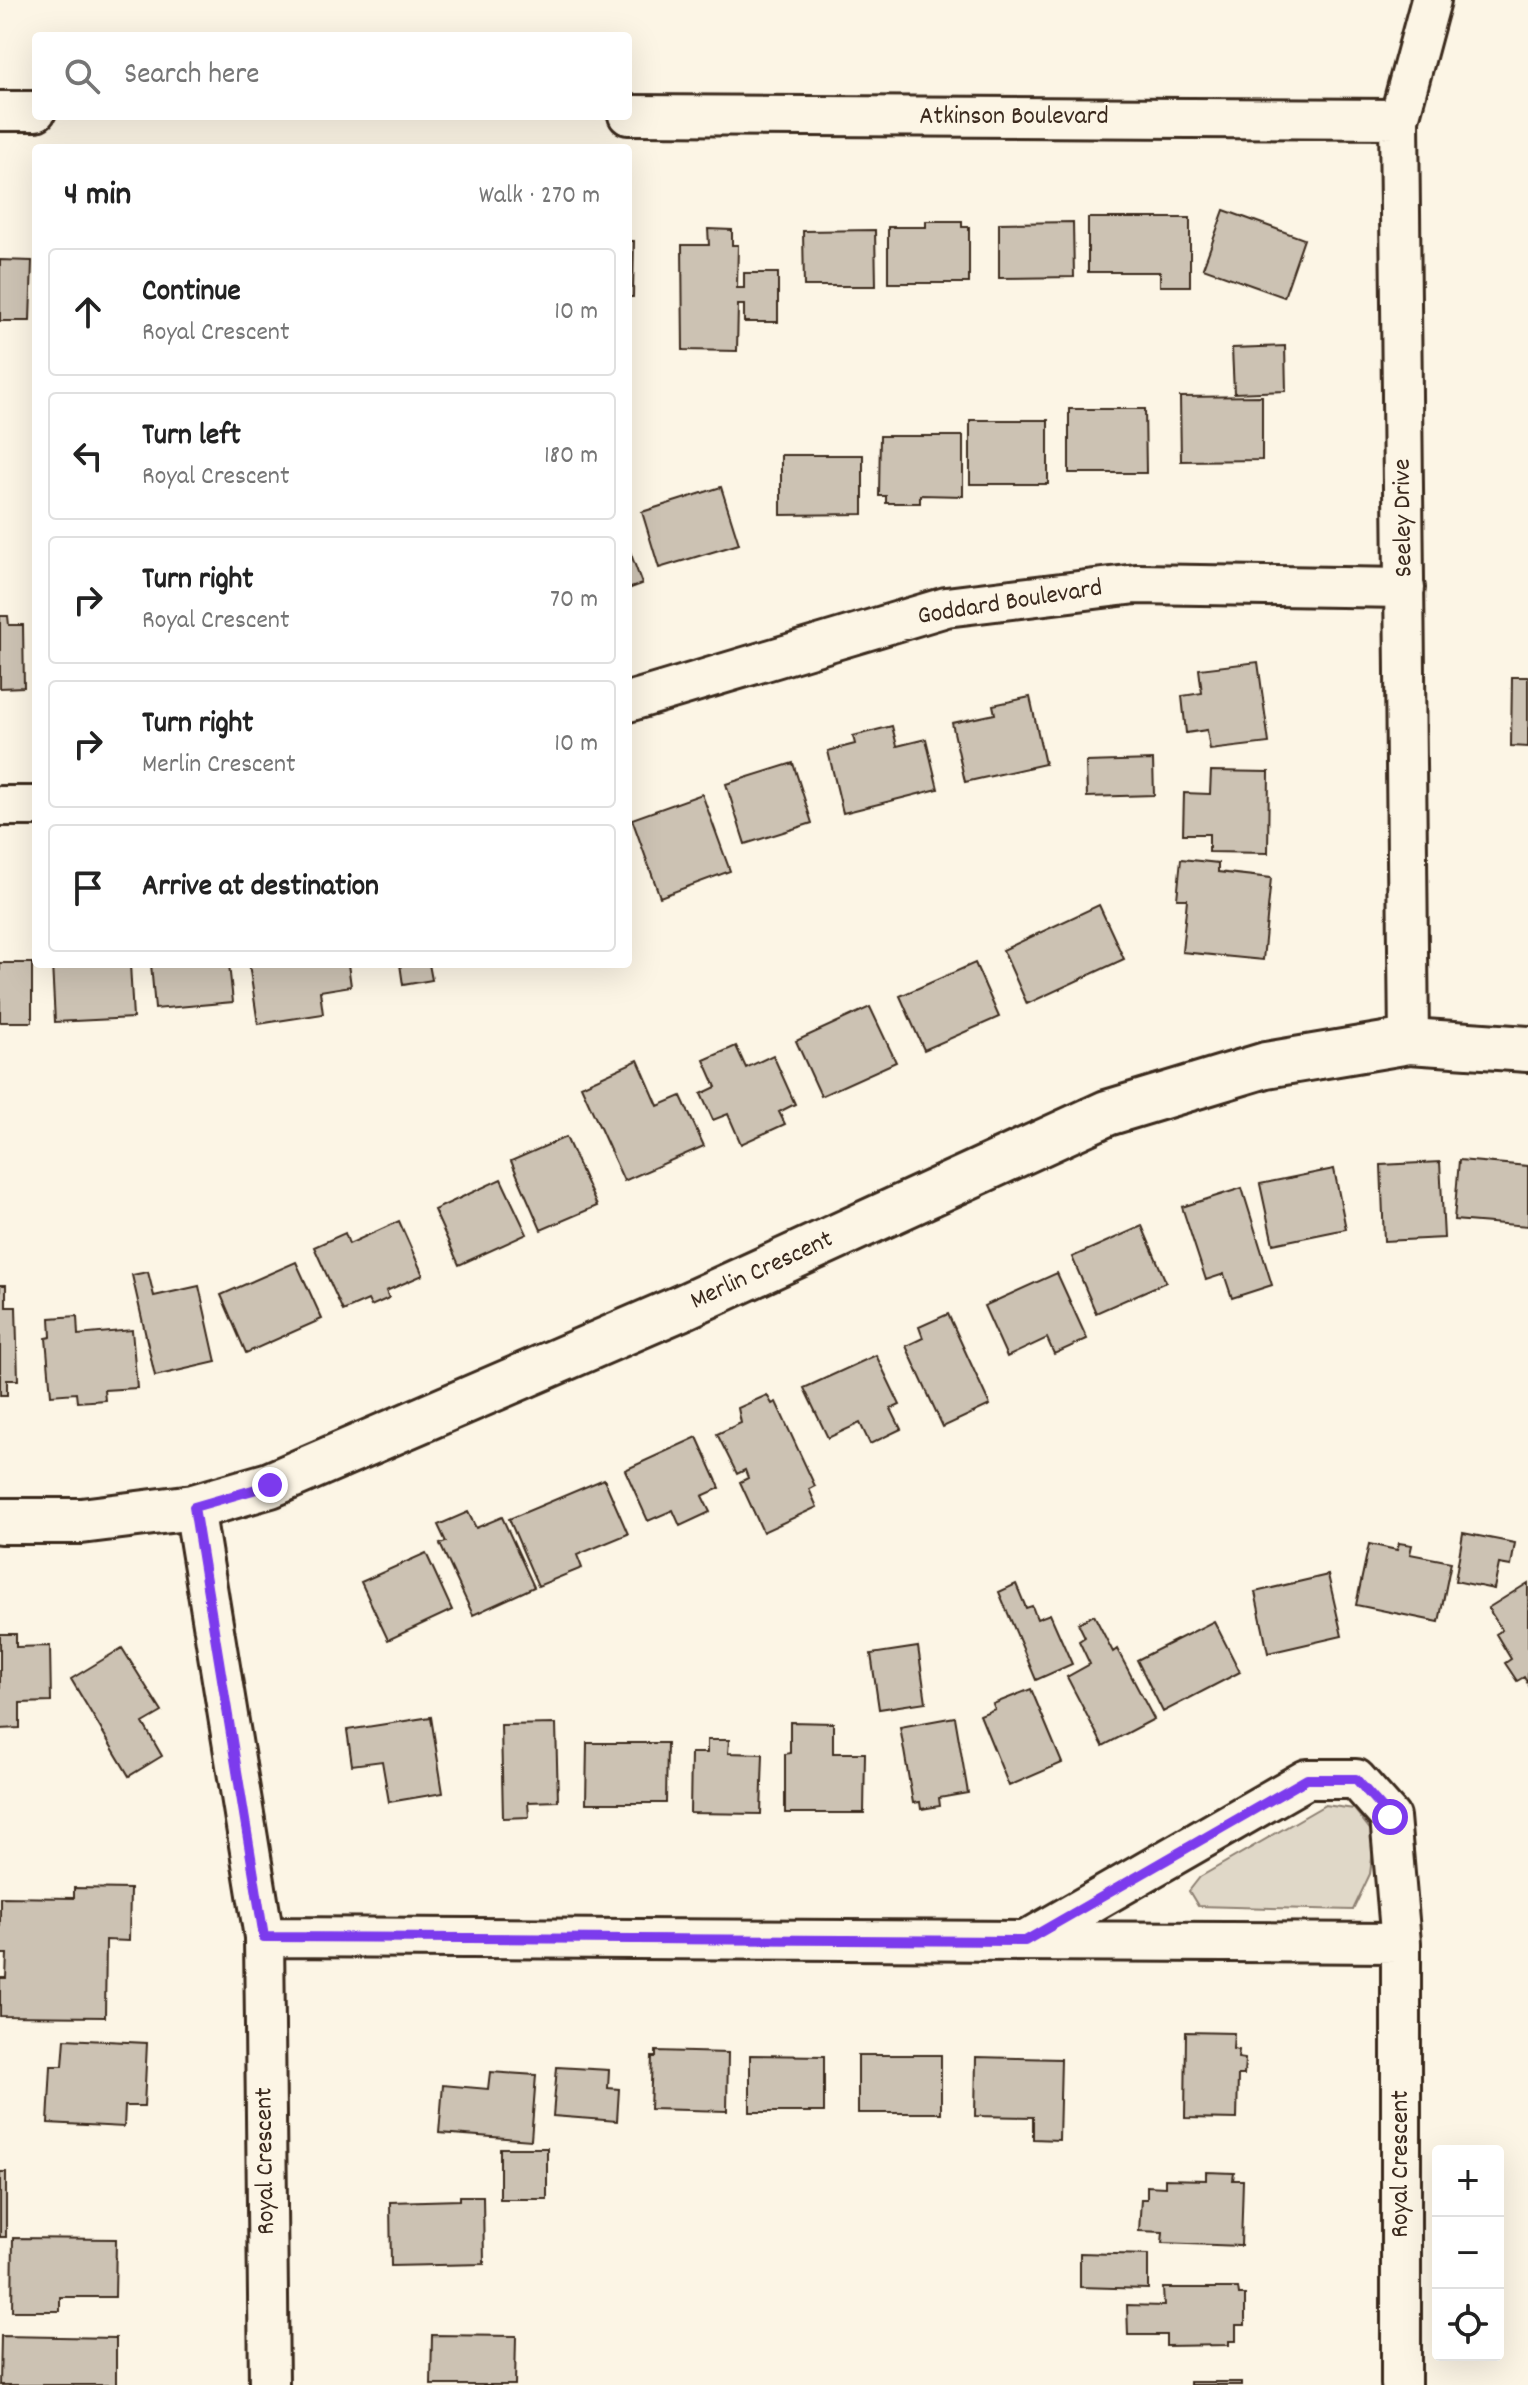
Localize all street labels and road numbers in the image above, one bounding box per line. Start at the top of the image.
street label: Atkinson Boulevard [919,99,1109,136]
street label: Seeley Drive [1384,458,1424,578]
street label: Goddard Boulevard [915,570,1105,636]
street label: Merlin Crescent [685,1222,840,1320]
street label: Royal Crescent [246,2087,286,2235]
street label: Royal Crescent [1383,2090,1420,2238]

